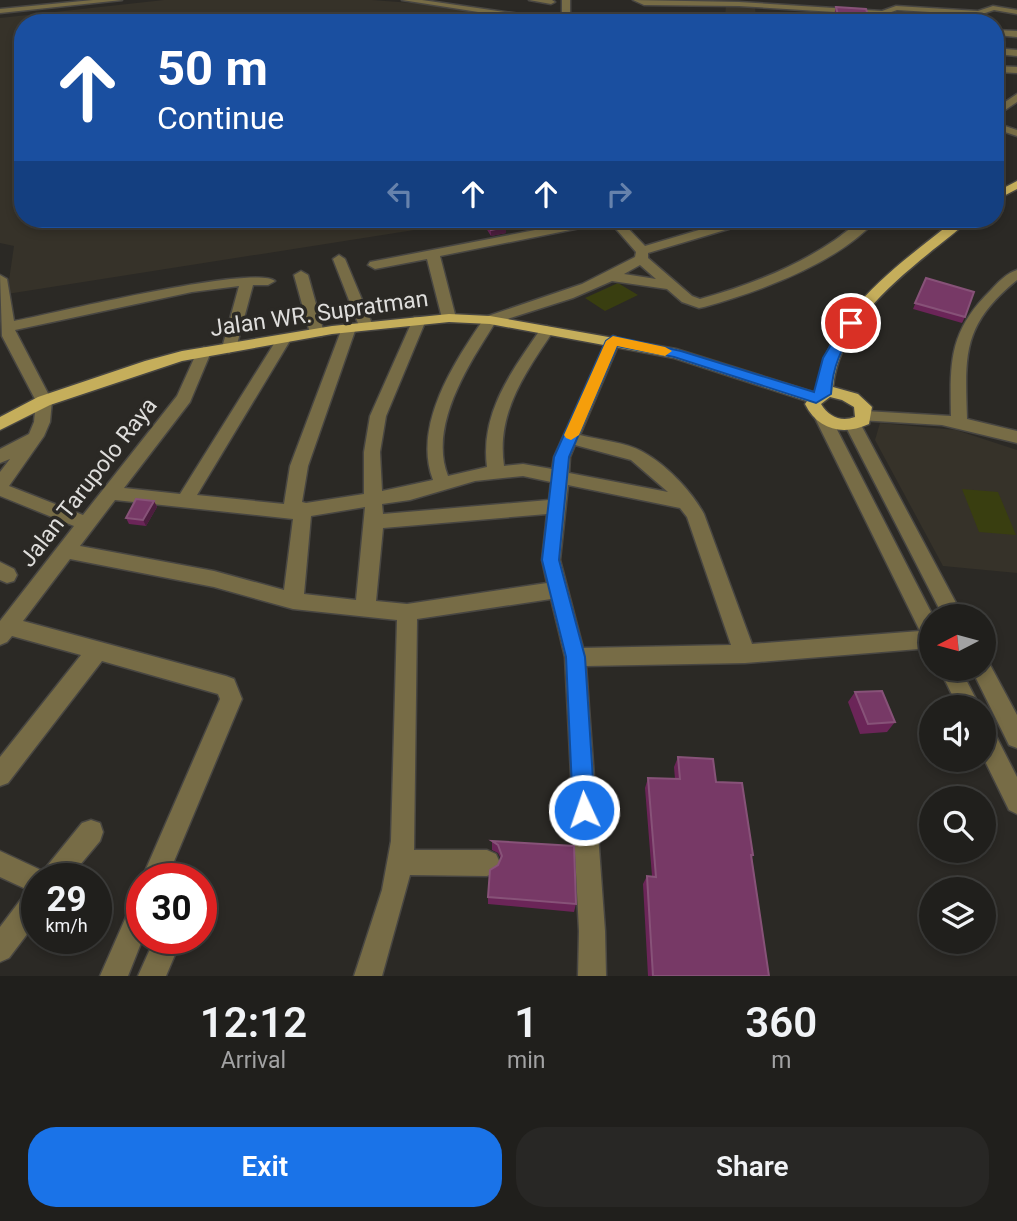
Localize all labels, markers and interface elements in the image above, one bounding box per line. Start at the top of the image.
text: 50 m [157,40,268,97]
icon: ahead [42,42,133,133]
text: Continue [157,99,284,137]
icon: left [381,175,419,213]
icon: ahead [454,175,492,213]
icon: ahead [527,175,565,213]
icon: right [600,175,638,213]
street label: Jalan WR. Supratman [208,285,430,342]
pin [821,293,881,353]
icon: arrive [832,304,870,342]
street label: Jalan Tarupolo Raya [14,392,163,572]
north arrow [919,604,996,681]
map controls [919,604,996,954]
button: sound [919,695,996,772]
position arrow [547,773,621,847]
button: search [919,786,996,863]
speed limit sign: 30 [126,863,217,954]
button: layers [919,877,996,954]
text: 29 [46,879,87,920]
text: km/h [45,915,88,936]
text: 12:12 [200,998,307,1047]
text: 1 [514,998,538,1047]
text: 360 [745,998,817,1047]
text: Arrival [221,1047,286,1074]
text: min [507,1047,545,1074]
text: m [771,1047,791,1074]
button: Exit [28,1127,502,1207]
button: Share [516,1127,989,1207]

